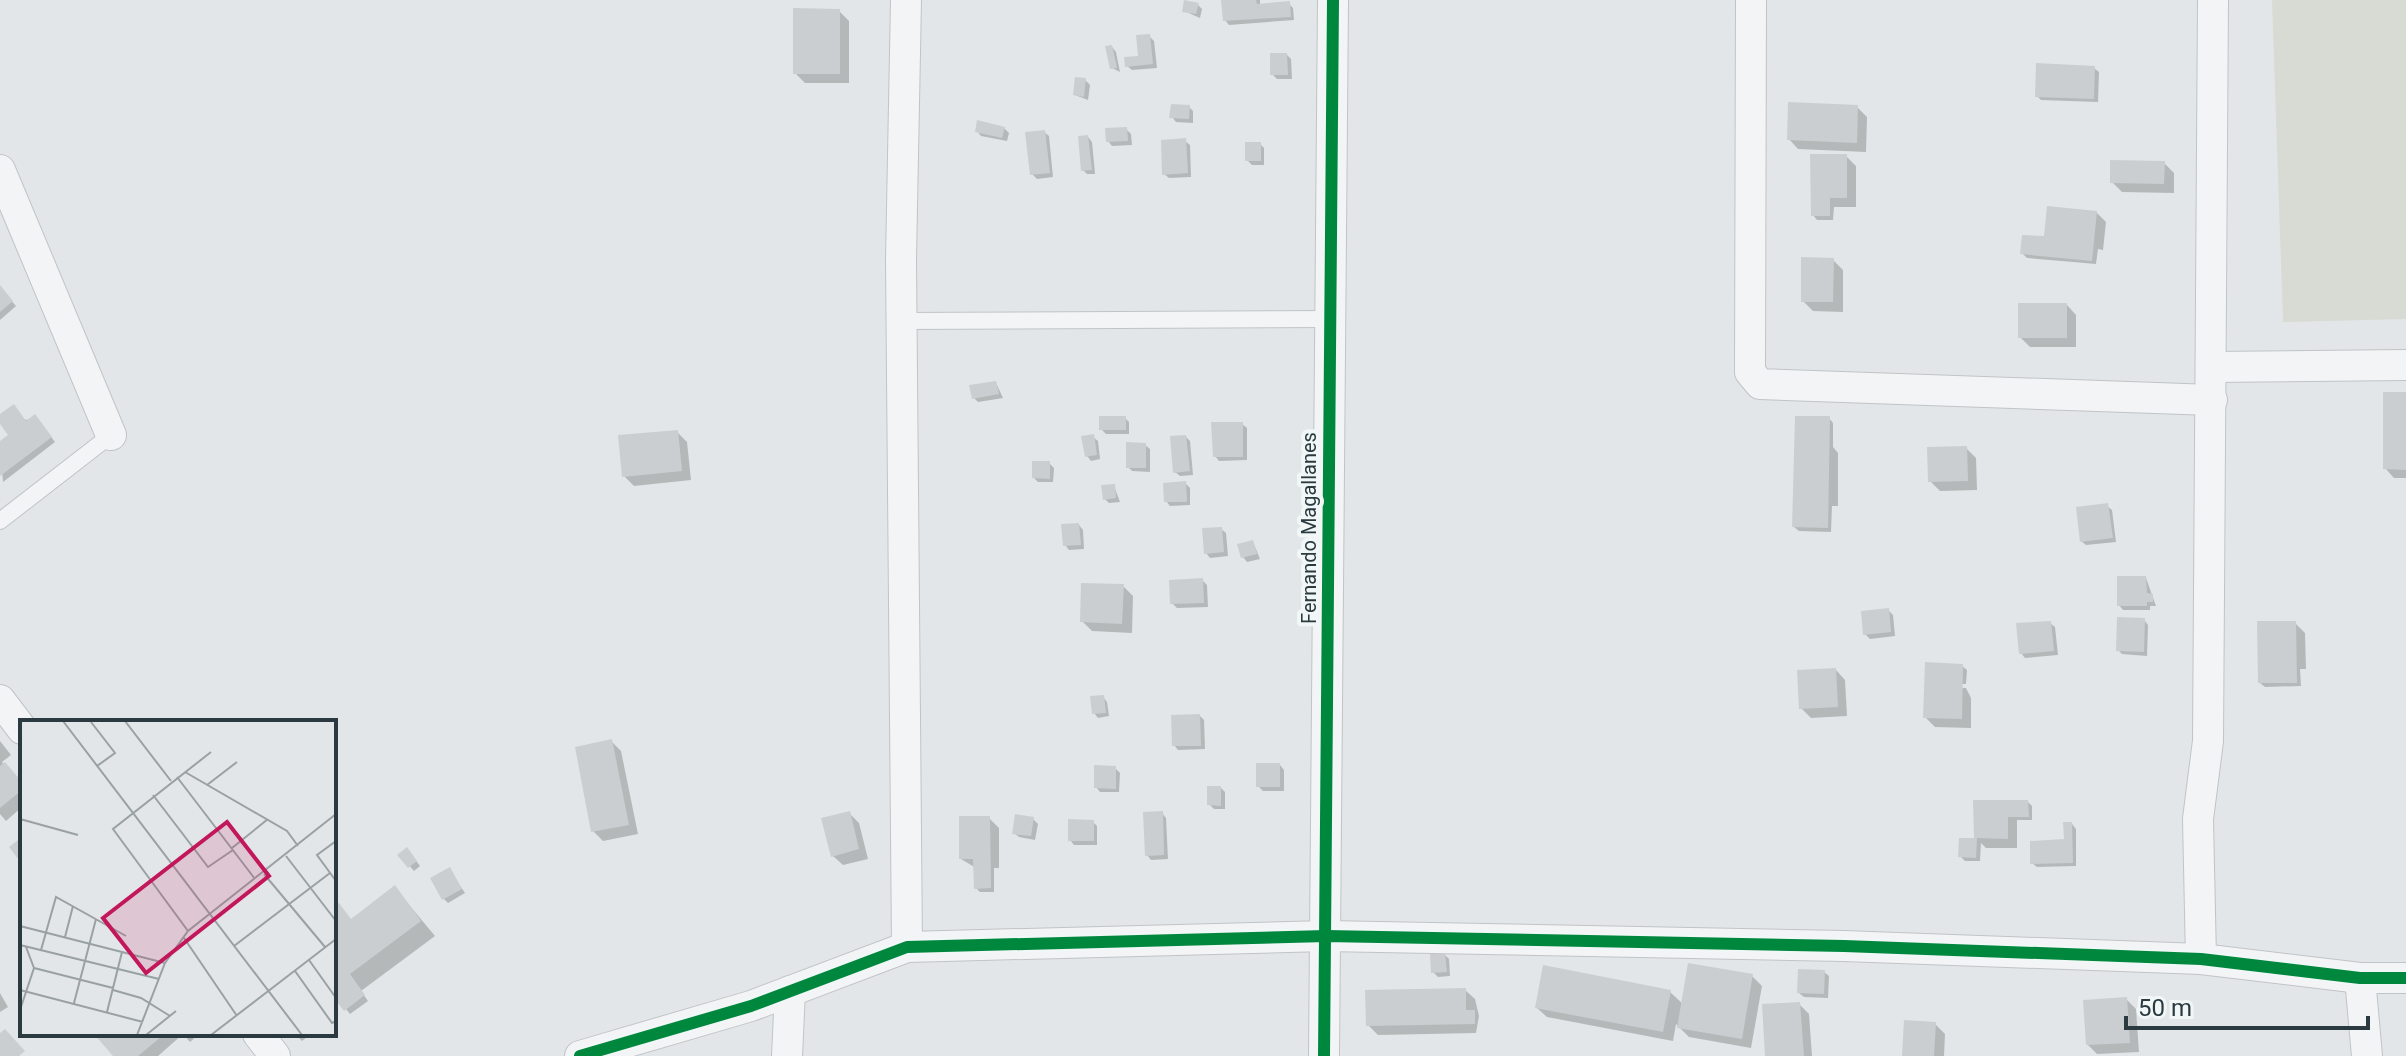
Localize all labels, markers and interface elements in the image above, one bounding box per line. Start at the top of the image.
street label: Fernando Magallanes [1297,432,1321,624]
inset map [20,720,336,1036]
scale bar [2126,980,2368,1030]
text: 50 m [2138,994,2192,1022]

